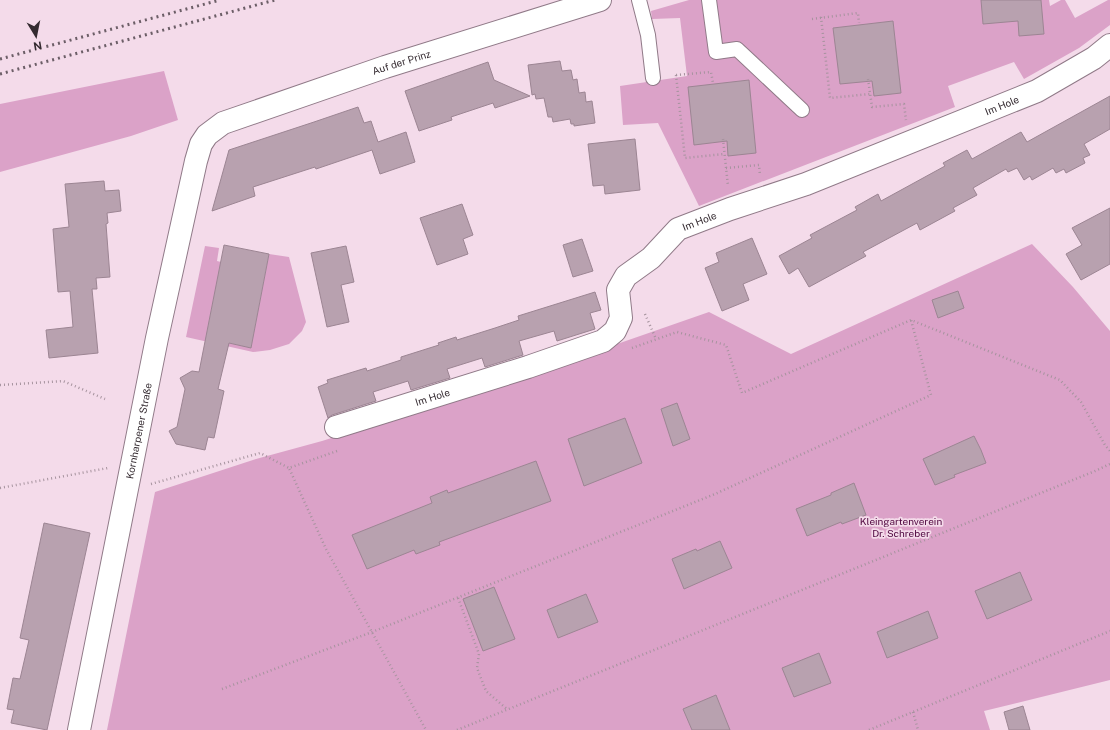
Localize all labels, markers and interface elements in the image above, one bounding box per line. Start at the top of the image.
north arrow [16,16,56,56]
text: N [32,39,43,53]
street label: Auf der Prinz [371,47,432,77]
street label: Im Hole [983,93,1021,117]
street label: Im Hole [681,209,718,233]
street label: Kornharpener Straße [123,381,154,480]
street label: Im Hole [414,386,452,408]
park label: Kleingartenverein Dr. Schreber [860,515,942,539]

